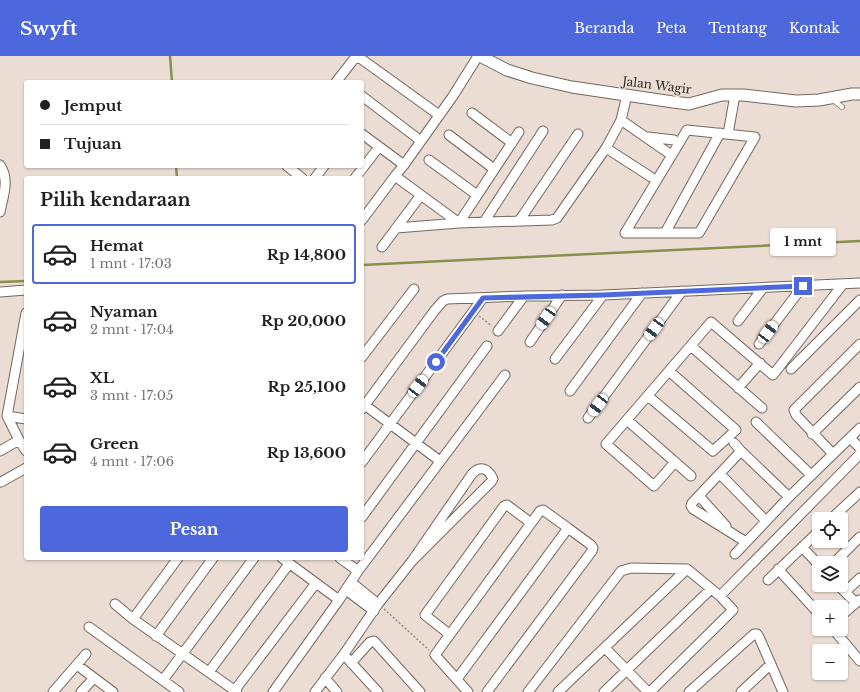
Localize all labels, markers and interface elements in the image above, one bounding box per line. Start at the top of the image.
text: Swyft [20,17,77,40]
text: Beranda [574,19,634,37]
text: Peta [656,19,687,37]
text: Tentang [709,19,767,37]
text: Kontak [789,19,840,37]
street label: Jalan Wagir [620,73,693,97]
text: Jemput [64,96,122,115]
text: Tujuan [64,134,122,153]
text: Pilih kendaraan [40,189,191,211]
callout: 1 mnt [770,228,836,256]
text: 1 mnt [784,233,822,250]
icon: car [42,236,78,272]
text: Hemat [90,236,144,255]
text: Rp 14,800 [267,245,346,264]
text: 1 mnt · 17:03 [90,255,172,272]
route end [794,277,812,295]
icon: car [42,302,78,338]
text: Nyaman [90,302,158,321]
car [534,305,558,331]
text: Rp 20,000 [261,311,346,330]
car [642,316,666,342]
car [756,319,780,345]
text: 2 mnt · 17:04 [90,321,174,338]
route start [427,353,445,371]
icon: car [42,368,78,404]
text: XL [90,368,114,387]
car [406,373,430,399]
text: Rp 25,100 [268,377,346,396]
text: 3 mnt · 17:05 [90,387,173,404]
car [586,392,610,418]
icon: car [42,434,78,470]
text: Green [90,434,139,453]
text: Rp 13,600 [267,443,346,462]
text: 4 mnt · 17:06 [90,453,174,470]
button: Pesan [40,506,348,552]
map controls [812,512,848,680]
button: locate [812,512,848,548]
button: layers [812,556,848,592]
button: + [812,600,848,636]
button: − [812,644,848,680]

